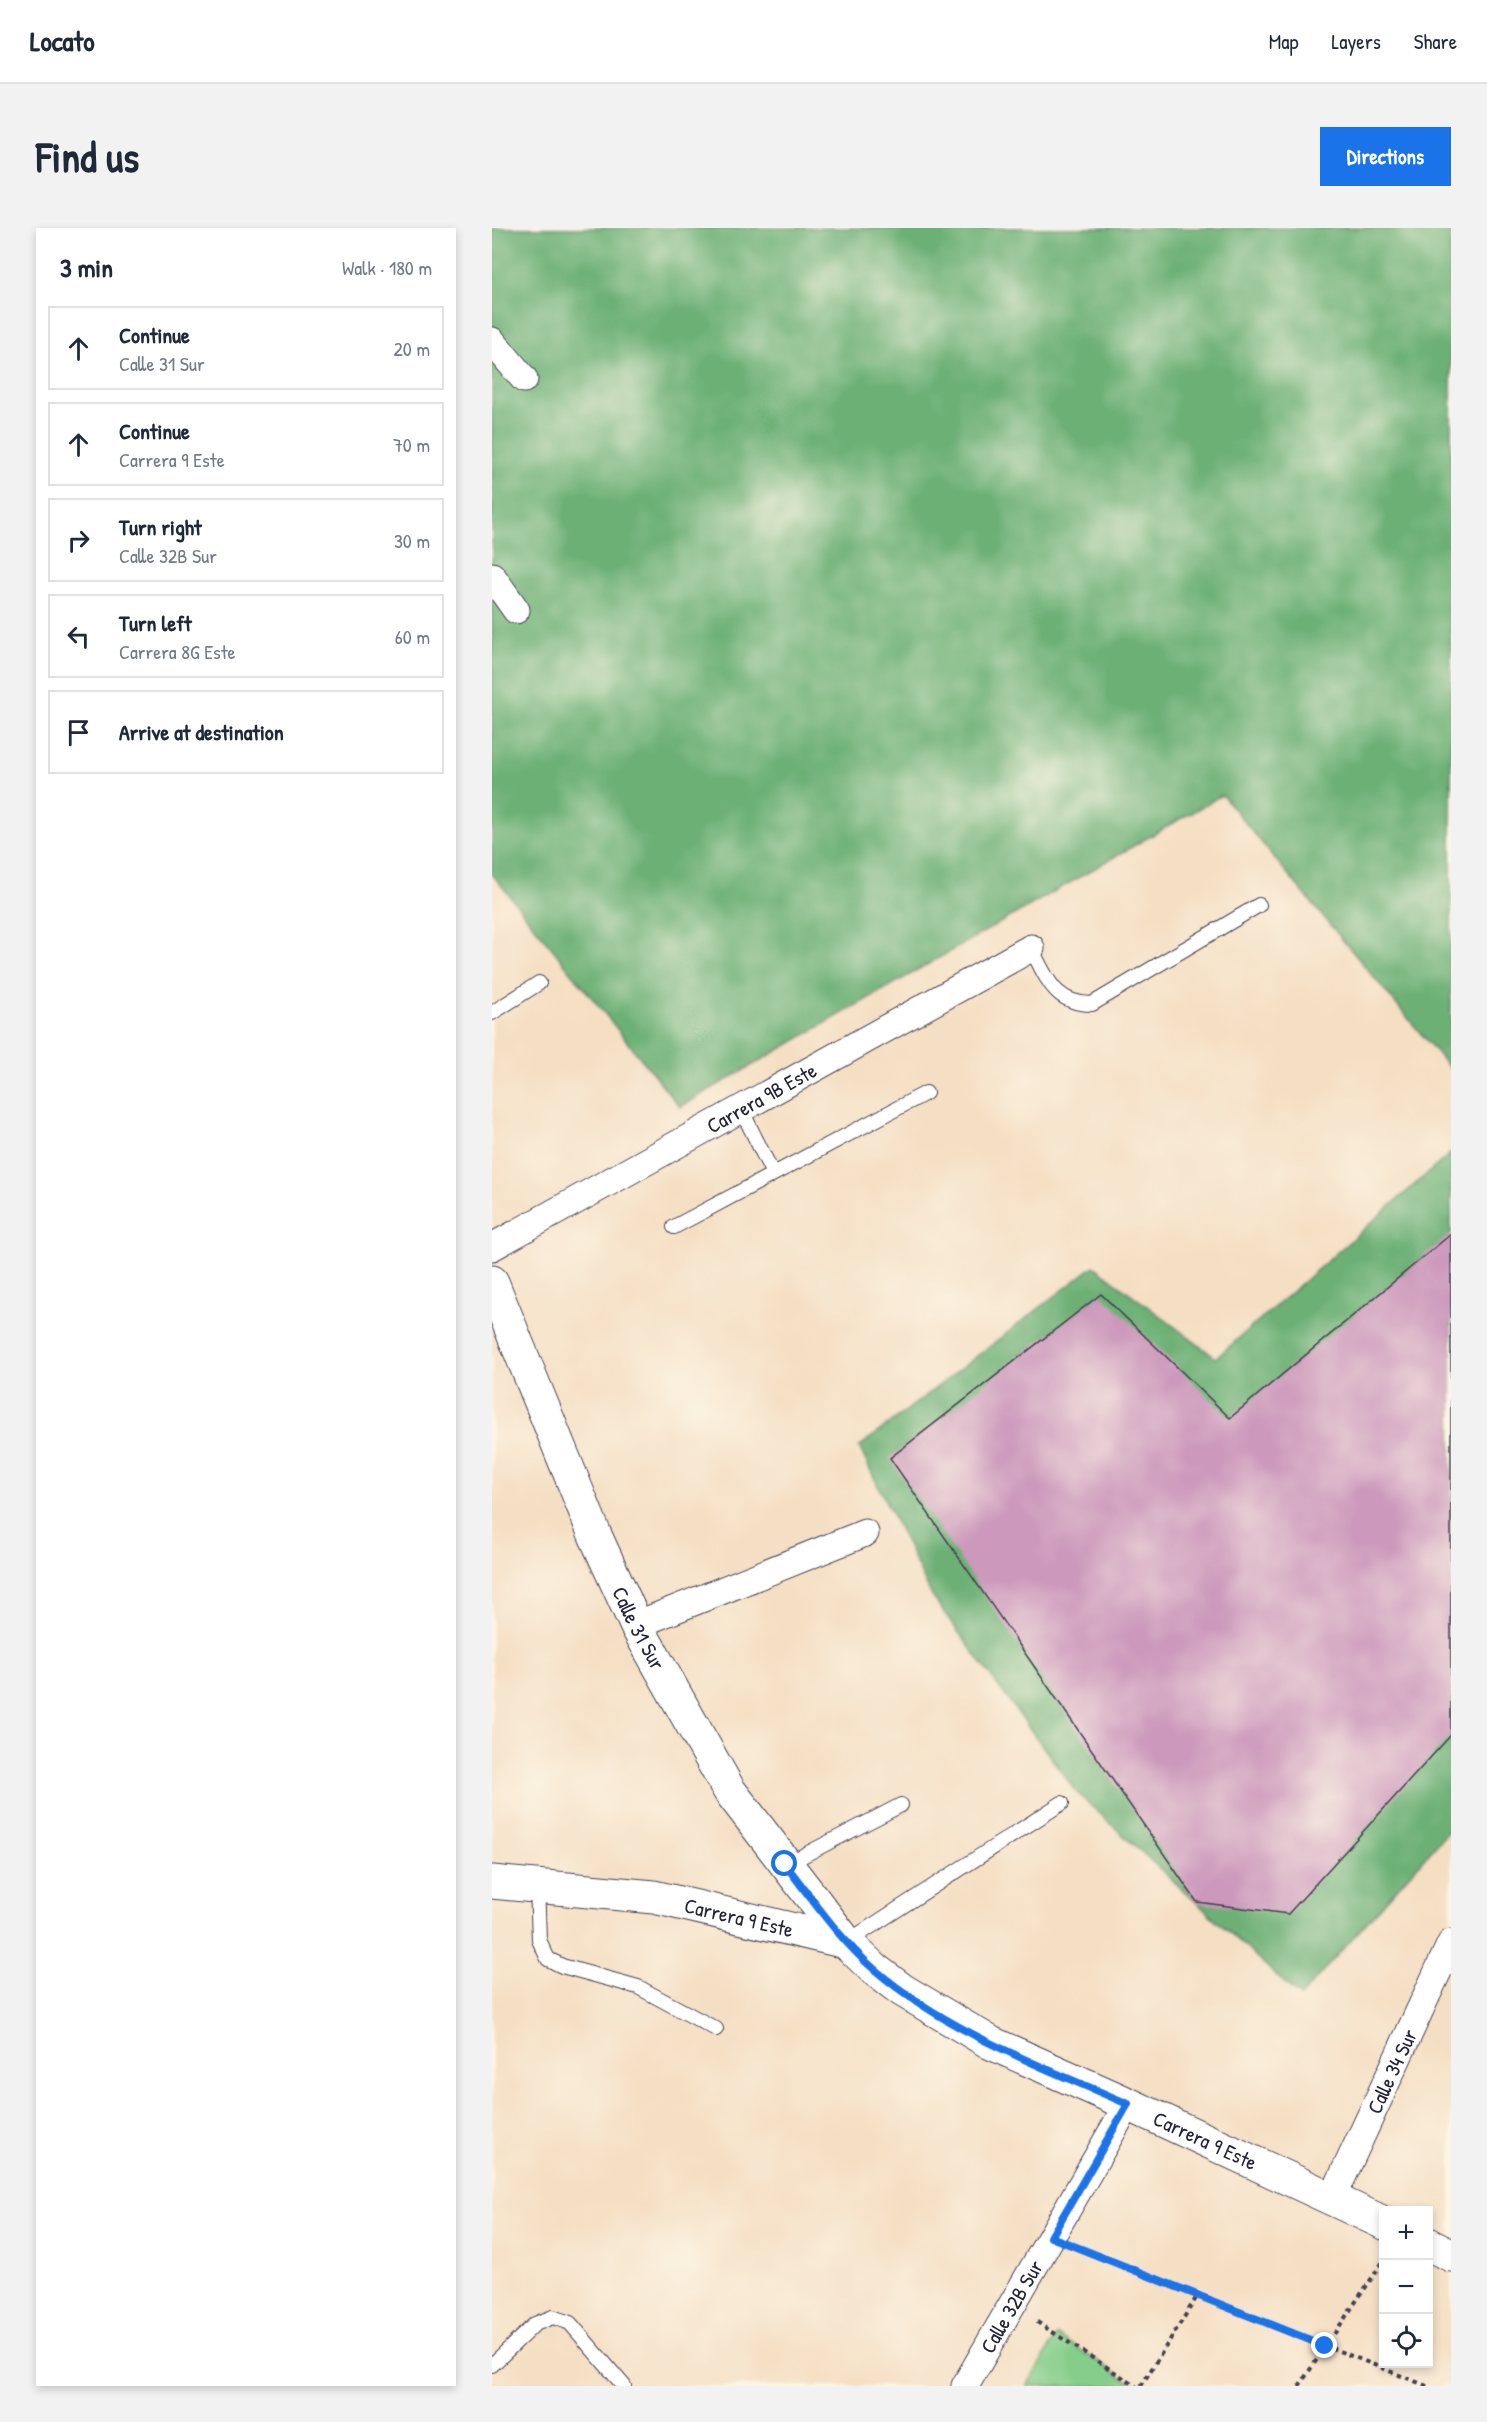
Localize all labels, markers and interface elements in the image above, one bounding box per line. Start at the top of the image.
text: Locato [30,22,94,60]
text: Map [1269,27,1298,56]
text: Layers [1331,27,1381,56]
text: Share [1414,27,1457,56]
button: Directions [1320,127,1451,186]
text: Find us [36,128,139,185]
text: 3 min [60,250,113,285]
text: Walk · 180 m [342,254,432,281]
text: Continue [119,320,190,350]
icon: ahead [62,332,95,365]
text: 20 m [393,335,430,362]
text: Calle 31 Sur [119,350,205,377]
text: Continue [119,416,190,446]
icon: ahead [62,428,95,461]
text: 70 m [393,431,430,458]
text: Carrera 9 Este [119,446,225,473]
text: Turn right [119,512,202,542]
icon: right [62,524,95,557]
text: 30 m [394,527,430,554]
text: Calle 32B Sur [119,542,217,569]
text: Turn left [119,608,192,638]
icon: left [62,620,95,653]
text: 60 m [395,623,430,650]
text: Carrera 8G Este [119,638,236,665]
icon: arrive [62,716,95,749]
text: Arrive at destination [119,717,284,747]
street label: Carrera 9B Este [701,1055,822,1140]
street label: Calle 31 Sur [606,1582,673,1675]
route start [771,1850,797,1876]
street label: Carrera 9 Este [682,1890,796,1944]
street label: Calle 34 Sur [1359,2024,1424,2118]
street label: Carrera 9 Este [1149,2103,1262,2176]
map controls [1379,2206,1433,2368]
button: + [1379,2206,1433,2260]
street label: Calle 32B Sur [973,2255,1049,2358]
button: − [1379,2260,1433,2314]
button: locate [1379,2314,1433,2368]
route end [1311,2332,1337,2358]

